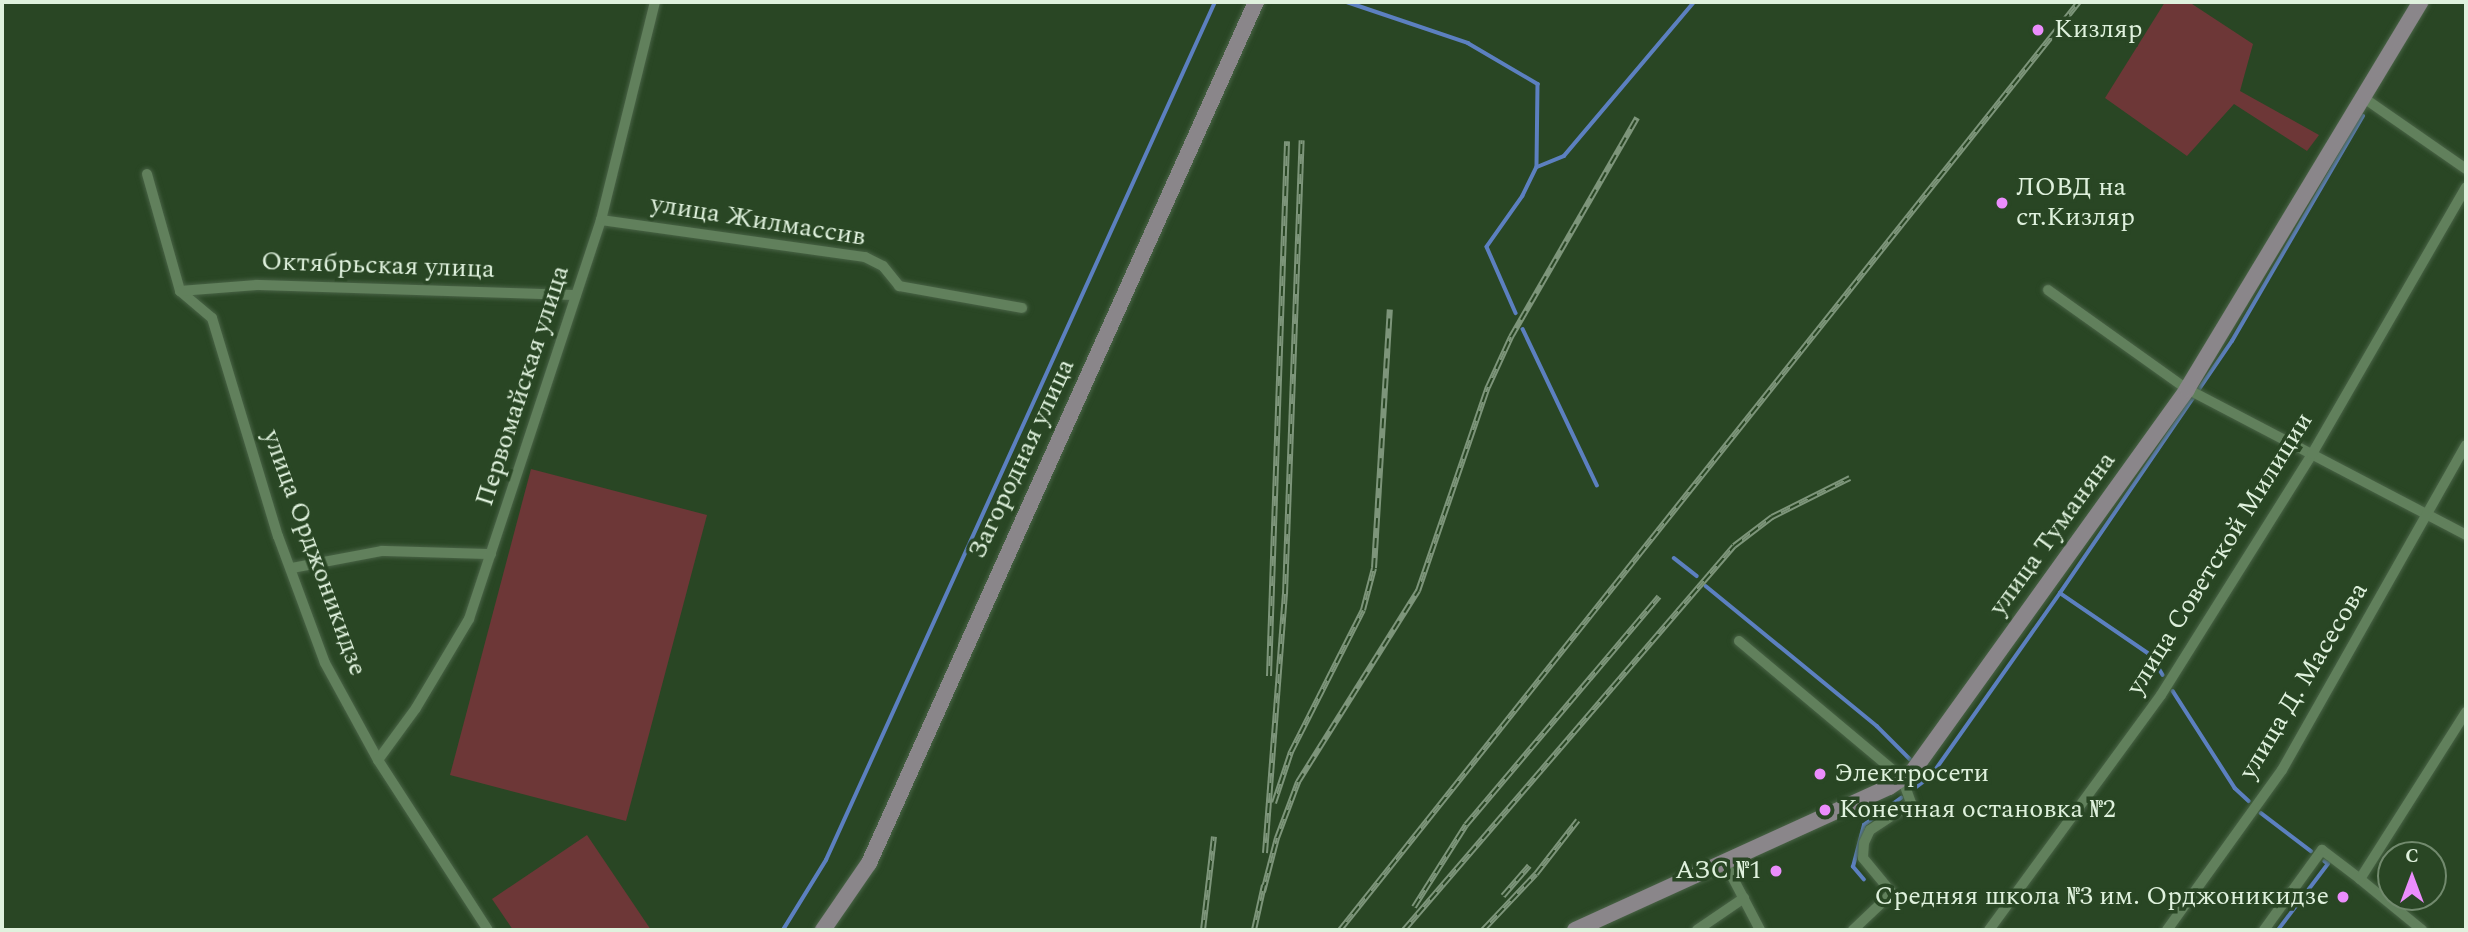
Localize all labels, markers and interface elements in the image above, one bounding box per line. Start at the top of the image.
place label: Кизляр [2054,14,2143,46]
marker: Кизляр [2028,20,2048,40]
place label: ЛОВД на ст.Кизляр [2016,172,2135,234]
street label: улица Жилмассив [648,189,868,253]
marker: ЛОВД на ст.Кизляр [1994,195,2010,211]
street label: Октябрьская улица [261,246,495,286]
street label: Первомайская улица [469,262,577,510]
street label: Загородная улица [962,354,1082,564]
street label: улица Советской Милиции [2120,407,2320,701]
street label: улица Орджоникидзе [255,426,373,680]
street label: улица Туманяна [1983,446,2123,622]
street label: улица Д. Масесова [2233,577,2375,785]
place label: Электросети [1834,758,1989,790]
marker: Электросети [1812,766,1828,782]
place label: Конечная остановка №2 [1839,794,2116,826]
marker: Конечная остановка №2 [1817,802,1833,818]
north arrow [2377,841,2447,911]
text: С [2405,842,2419,871]
place label: АЗС №1 [1675,855,1762,887]
marker: АЗС №1 [1768,863,1784,879]
place label: Средняя школа №3 им. Орджоникидзе [1875,881,2329,913]
marker: Средняя школа №3 им. Орджоникидзе [2335,889,2351,905]

